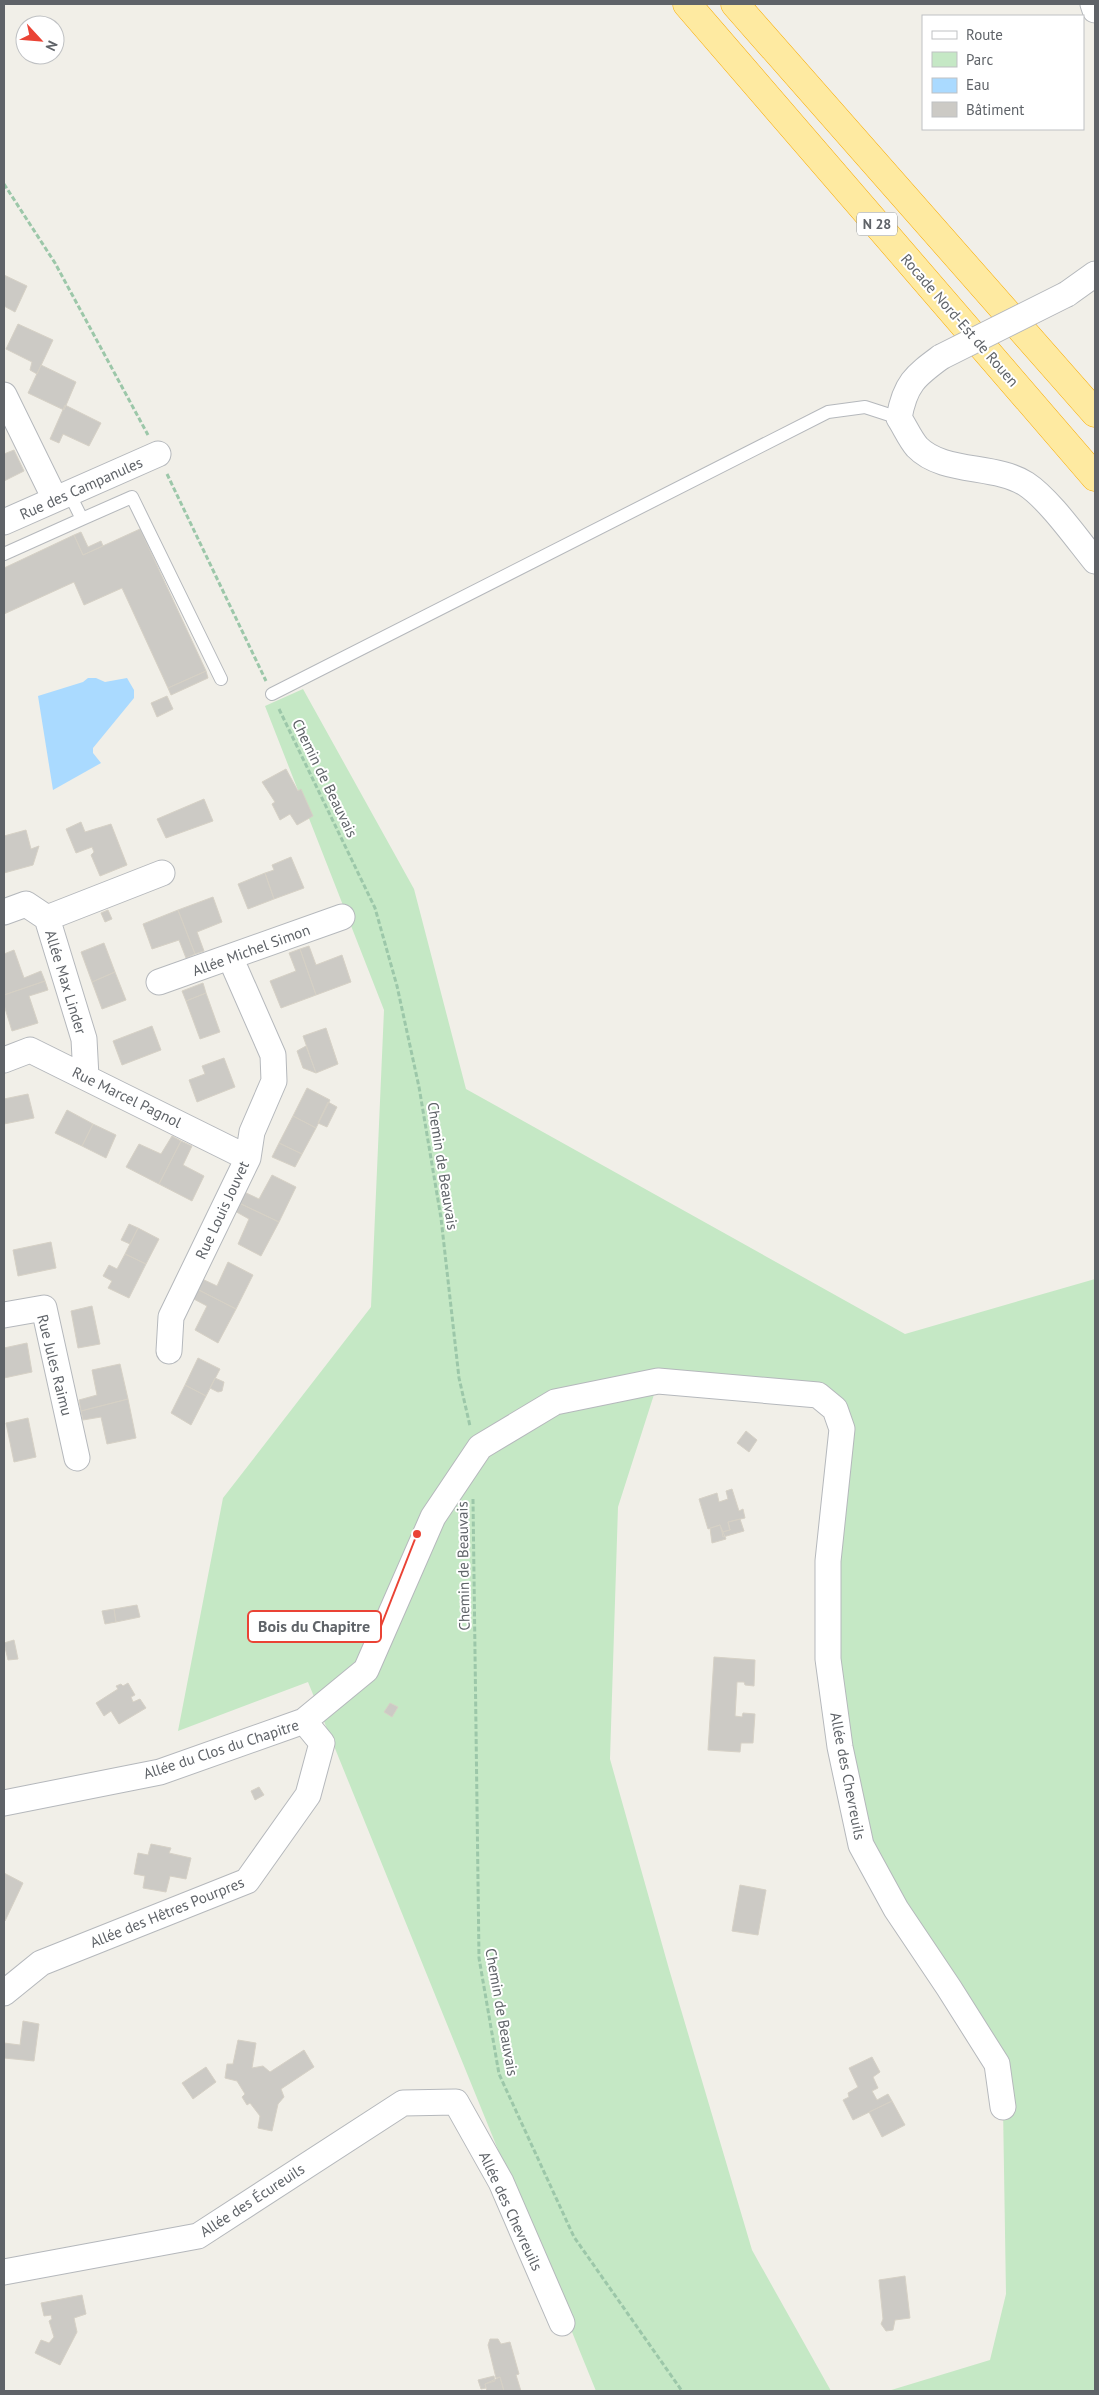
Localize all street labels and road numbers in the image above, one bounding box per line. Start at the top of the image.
road number: N 28 [857,212,897,235]
street label: Rocade Nord-Est de Rouen [897,250,1023,390]
street label: Rue des Campanules [17,452,145,524]
street label: Chemin de Beauvais [288,716,362,840]
street label: Allée Michel Simon [190,920,312,980]
street label: Allée Max Linder [41,928,91,1036]
street label: Rue Marcel Pagnol [69,1062,185,1132]
street label: Chemin de Beauvais [423,1101,463,1231]
street label: Rue Louis Jouvet [191,1158,253,1262]
street label: Rue Jules Raimu [33,1312,77,1418]
street label: Chemin de Beauvais [452,1501,474,1631]
street label: Allée des Chevreuils [826,1711,870,1841]
street label: Allée du Clos du Chapitre [141,1715,301,1783]
street label: Allée des Hêtres Pourpres [87,1872,247,1952]
street label: Chemin de Beauvais [481,1947,523,2077]
street label: Allée des Chevreuils [475,2148,547,2274]
street label: Allée des Écureuils [196,2159,308,2241]

